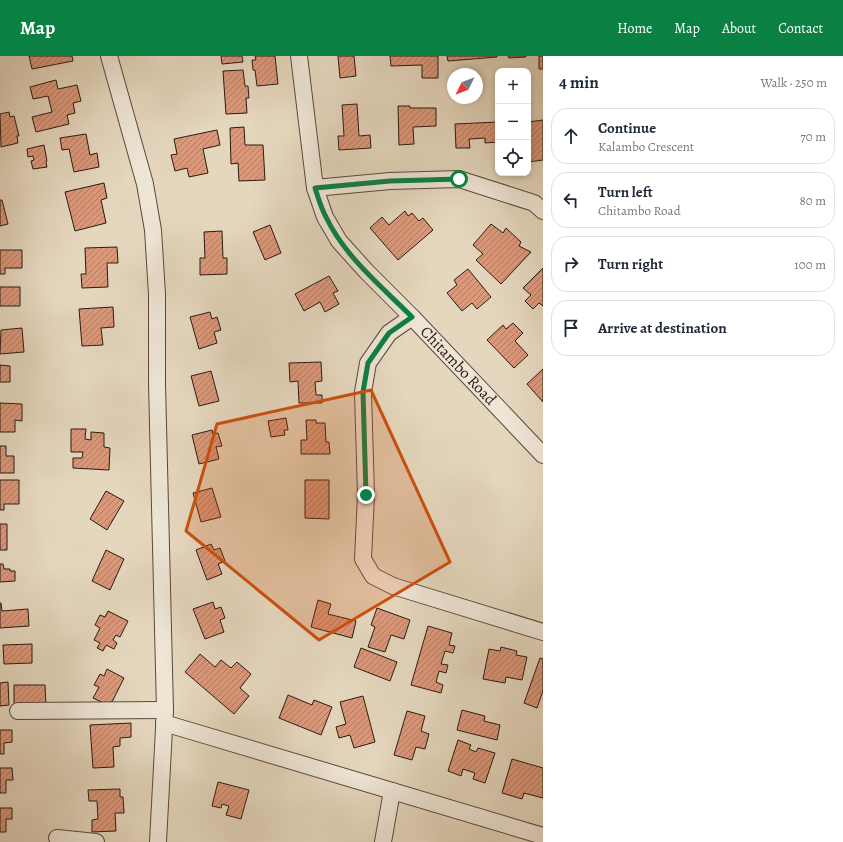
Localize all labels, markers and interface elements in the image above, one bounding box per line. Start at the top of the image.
text: Map [20,15,55,41]
text: Home [617,19,652,38]
text: Map [674,19,700,38]
text: About [722,19,756,38]
text: Contact [778,19,823,38]
north arrow [447,68,483,104]
map controls [495,68,531,176]
button: + [495,68,531,104]
text: 4 min [559,71,599,94]
text: Walk · 250 m [760,74,827,91]
button: − [495,104,531,140]
text: Continue [598,118,656,138]
icon: ahead [560,125,582,147]
text: 70 m [800,128,826,145]
text: Kalambo Crescent [598,138,694,155]
button: locate [495,140,531,176]
route start [450,170,468,188]
text: Turn left [598,182,653,202]
icon: left [560,189,582,211]
text: 80 m [799,192,826,209]
text: Chitambo Road [598,202,681,219]
icon: right [560,253,582,275]
text: Turn right [598,254,663,274]
text: 100 m [794,256,826,273]
icon: arrive [560,317,582,339]
text: Arrive at destination [598,318,727,338]
street label: Chitambo Road [415,321,502,410]
route end [357,486,375,504]

